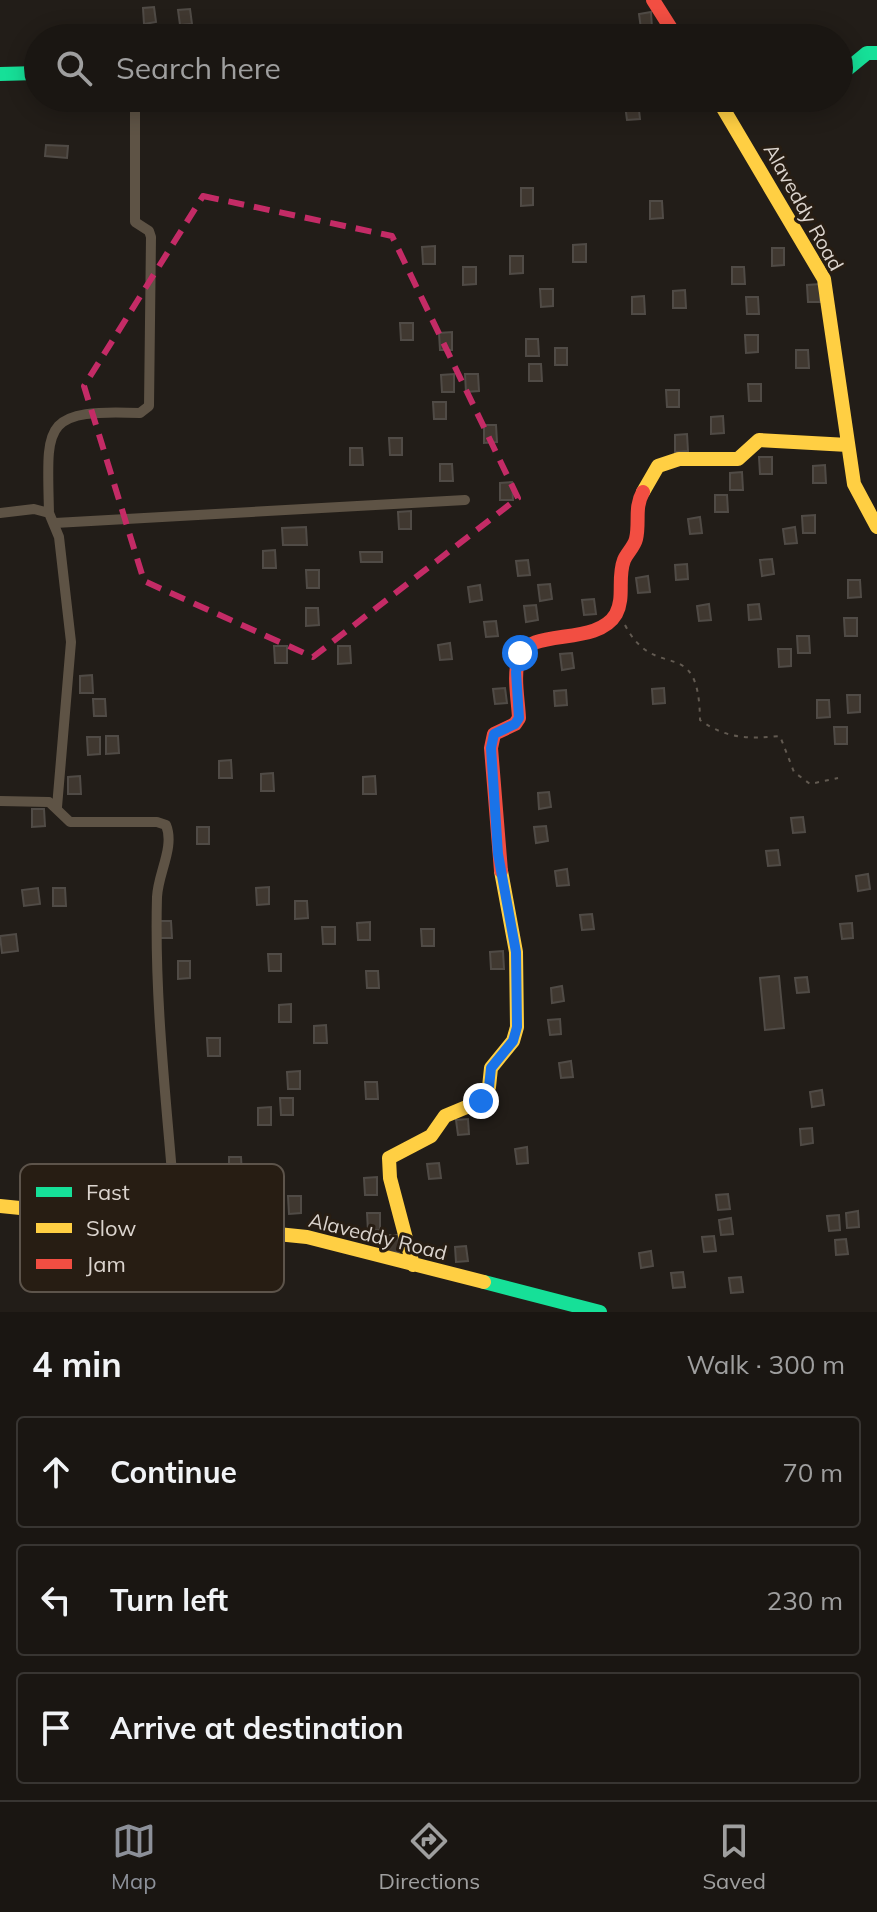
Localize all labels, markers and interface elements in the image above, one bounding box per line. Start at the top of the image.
search box [24,24,853,112]
icon: search [52,46,96,90]
text: Search here [116,49,281,87]
street label: Alaveddy Road [759,139,849,275]
route start [502,635,538,671]
route end [463,1083,499,1119]
legend [20,1164,284,1292]
text: Fast [86,1178,130,1206]
street label: Alaveddy Road [306,1207,450,1265]
text: Slow [86,1214,136,1242]
text: Jam [86,1250,126,1278]
text: 4 min [32,1343,122,1386]
text: Walk · 300 m [686,1348,845,1381]
icon: ahead [34,1450,78,1494]
text: Continue [110,1453,237,1491]
text: 70 m [782,1456,843,1489]
icon: left [34,1578,78,1622]
text: Turn left [110,1581,228,1619]
text: 230 m [767,1584,843,1617]
icon: arrive [34,1706,78,1750]
text: Arrive at destination [110,1709,404,1747]
tab: Map [111,1819,156,1895]
tab: Directions [379,1819,480,1895]
tab: Saved [702,1819,766,1895]

